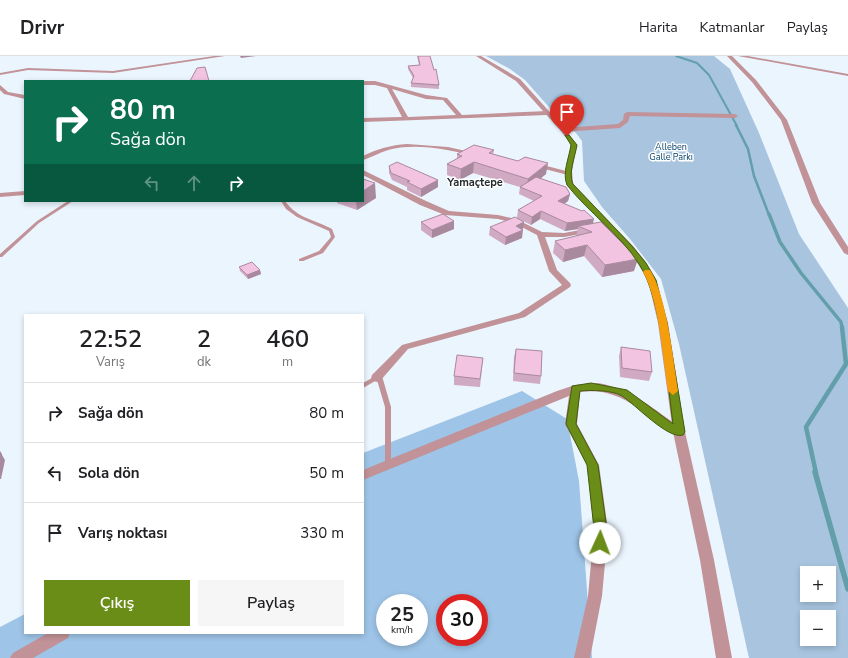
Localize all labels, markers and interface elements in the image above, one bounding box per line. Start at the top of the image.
text: Drivr [20,15,64,41]
text: Harita [639,18,678,37]
text: Katmanlar [700,18,765,37]
text: Paylaş [787,18,828,37]
text: 80 m [110,91,176,129]
pin [550,95,584,136]
icon: right [44,96,96,148]
icon: arrive [556,101,578,123]
text: Sağa dön [110,127,186,151]
park label: Alleben Galle Parkı [649,141,693,163]
icon: left [141,172,163,194]
icon: ahead [183,172,205,194]
icon: right [225,172,247,194]
district label: Yamaçtepe [446,175,503,190]
text: 22:52 [79,323,142,355]
text: 2 [197,323,211,355]
text: 460 [266,323,309,355]
text: Varış [96,353,125,371]
text: dk [197,353,211,371]
text: m [282,353,293,371]
icon: right [44,402,66,424]
text: Sağa dön [78,403,143,423]
text: 80 m [309,403,344,423]
icon: left [44,462,66,484]
text: Sola dön [78,463,140,483]
text: 50 m [309,463,344,483]
icon: arrive [44,522,66,544]
position arrow [579,522,621,564]
text: Varış noktası [78,523,167,543]
text: 330 m [300,523,344,543]
map controls [800,566,836,646]
button: + [800,566,836,602]
button: Çıkış [44,580,190,626]
button: Paylaş [198,580,344,626]
speed limit sign: 30 [436,594,488,646]
text: 25 [390,601,414,628]
button: − [800,610,836,646]
text: km/h [391,623,413,637]

